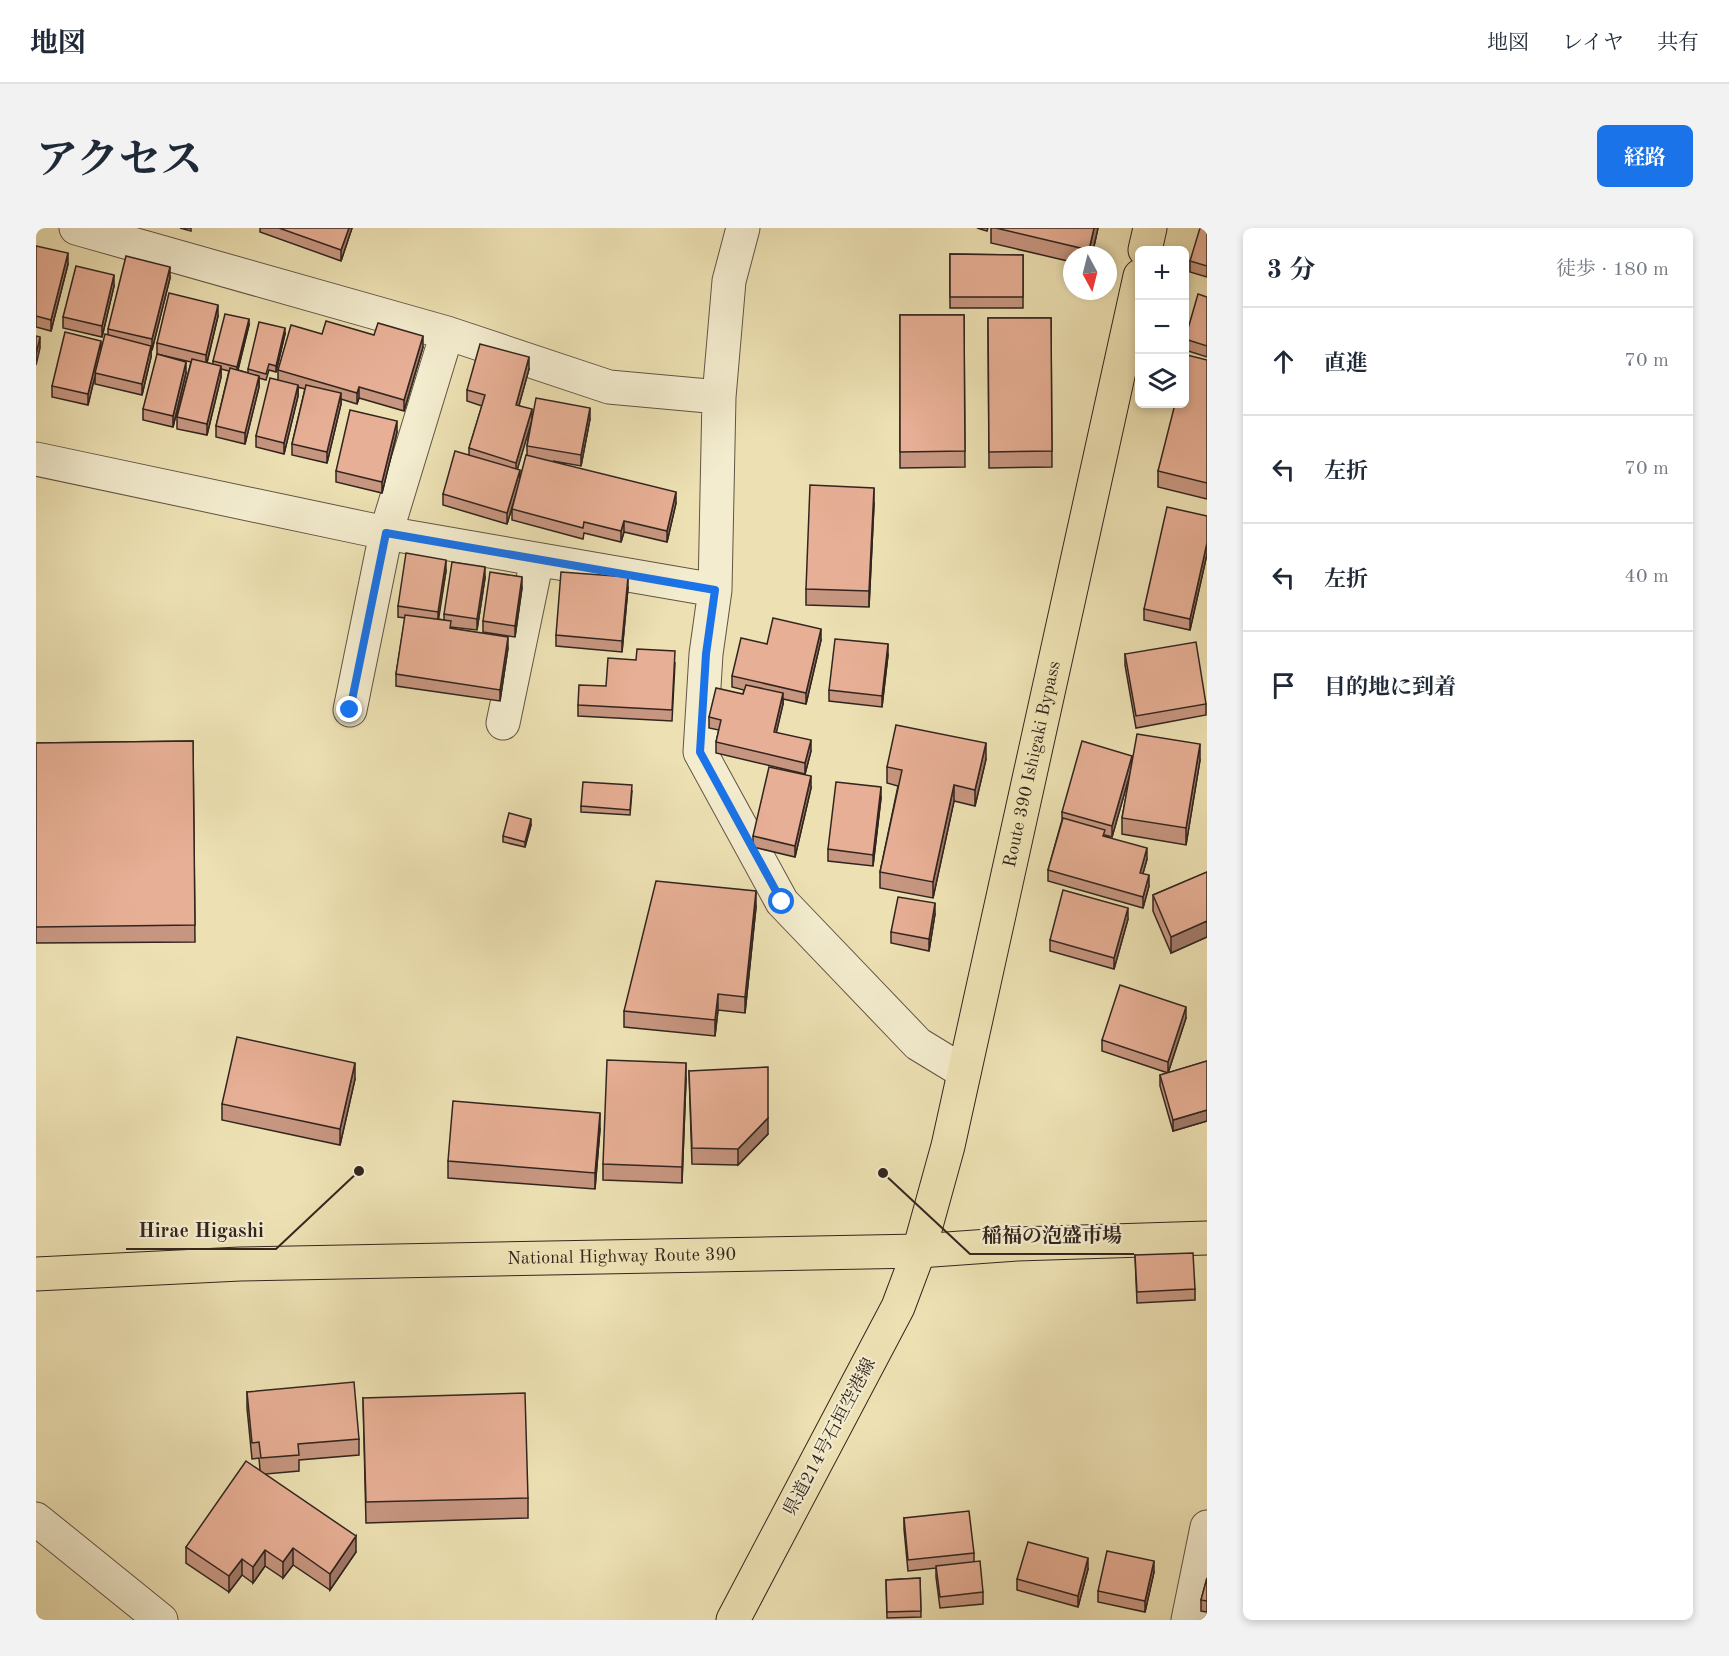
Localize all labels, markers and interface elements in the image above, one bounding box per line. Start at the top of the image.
text: 地図 [30,31,86,59]
text: 地図 [1487,33,1529,54]
text: レイヤ [1562,33,1624,54]
text: 共有 [1657,33,1699,54]
button: 経路 [1597,125,1693,187]
text: アクセス [36,141,203,183]
north arrow [1063,246,1117,300]
map controls [1135,246,1189,408]
button: + [1135,246,1189,300]
text: 3 分 [1267,258,1315,284]
text: 徒歩 · 180 m [1556,260,1669,280]
button: − [1135,300,1189,354]
icon: ahead [1267,345,1300,378]
text: 70 m [1624,351,1669,371]
text: 直進 [1324,353,1368,375]
button: layers [1135,354,1189,408]
icon: left [1267,453,1300,486]
text: 70 m [1624,459,1669,479]
text: 左折 [1324,461,1368,483]
icon: left [1267,561,1300,594]
text: 40 m [1624,567,1669,587]
text: 左折 [1324,569,1368,591]
street label: Route 390 Ishigaki Bypass [1001,659,1064,869]
icon: arrive [1267,669,1300,702]
text: 目的地に到着 [1324,677,1456,699]
route end [336,696,362,722]
route start [768,888,794,914]
callout: Hirae Higashi [126,1211,276,1249]
callout: 稲福の泡盛市場 [970,1216,1134,1254]
text: Hirae Higashi [138,1222,264,1242]
text: 稲福の泡盛市場 [982,1224,1122,1247]
street label: National Highway Route 390 [507,1246,736,1268]
street label: 県道214号石垣空港線 [779,1354,879,1519]

